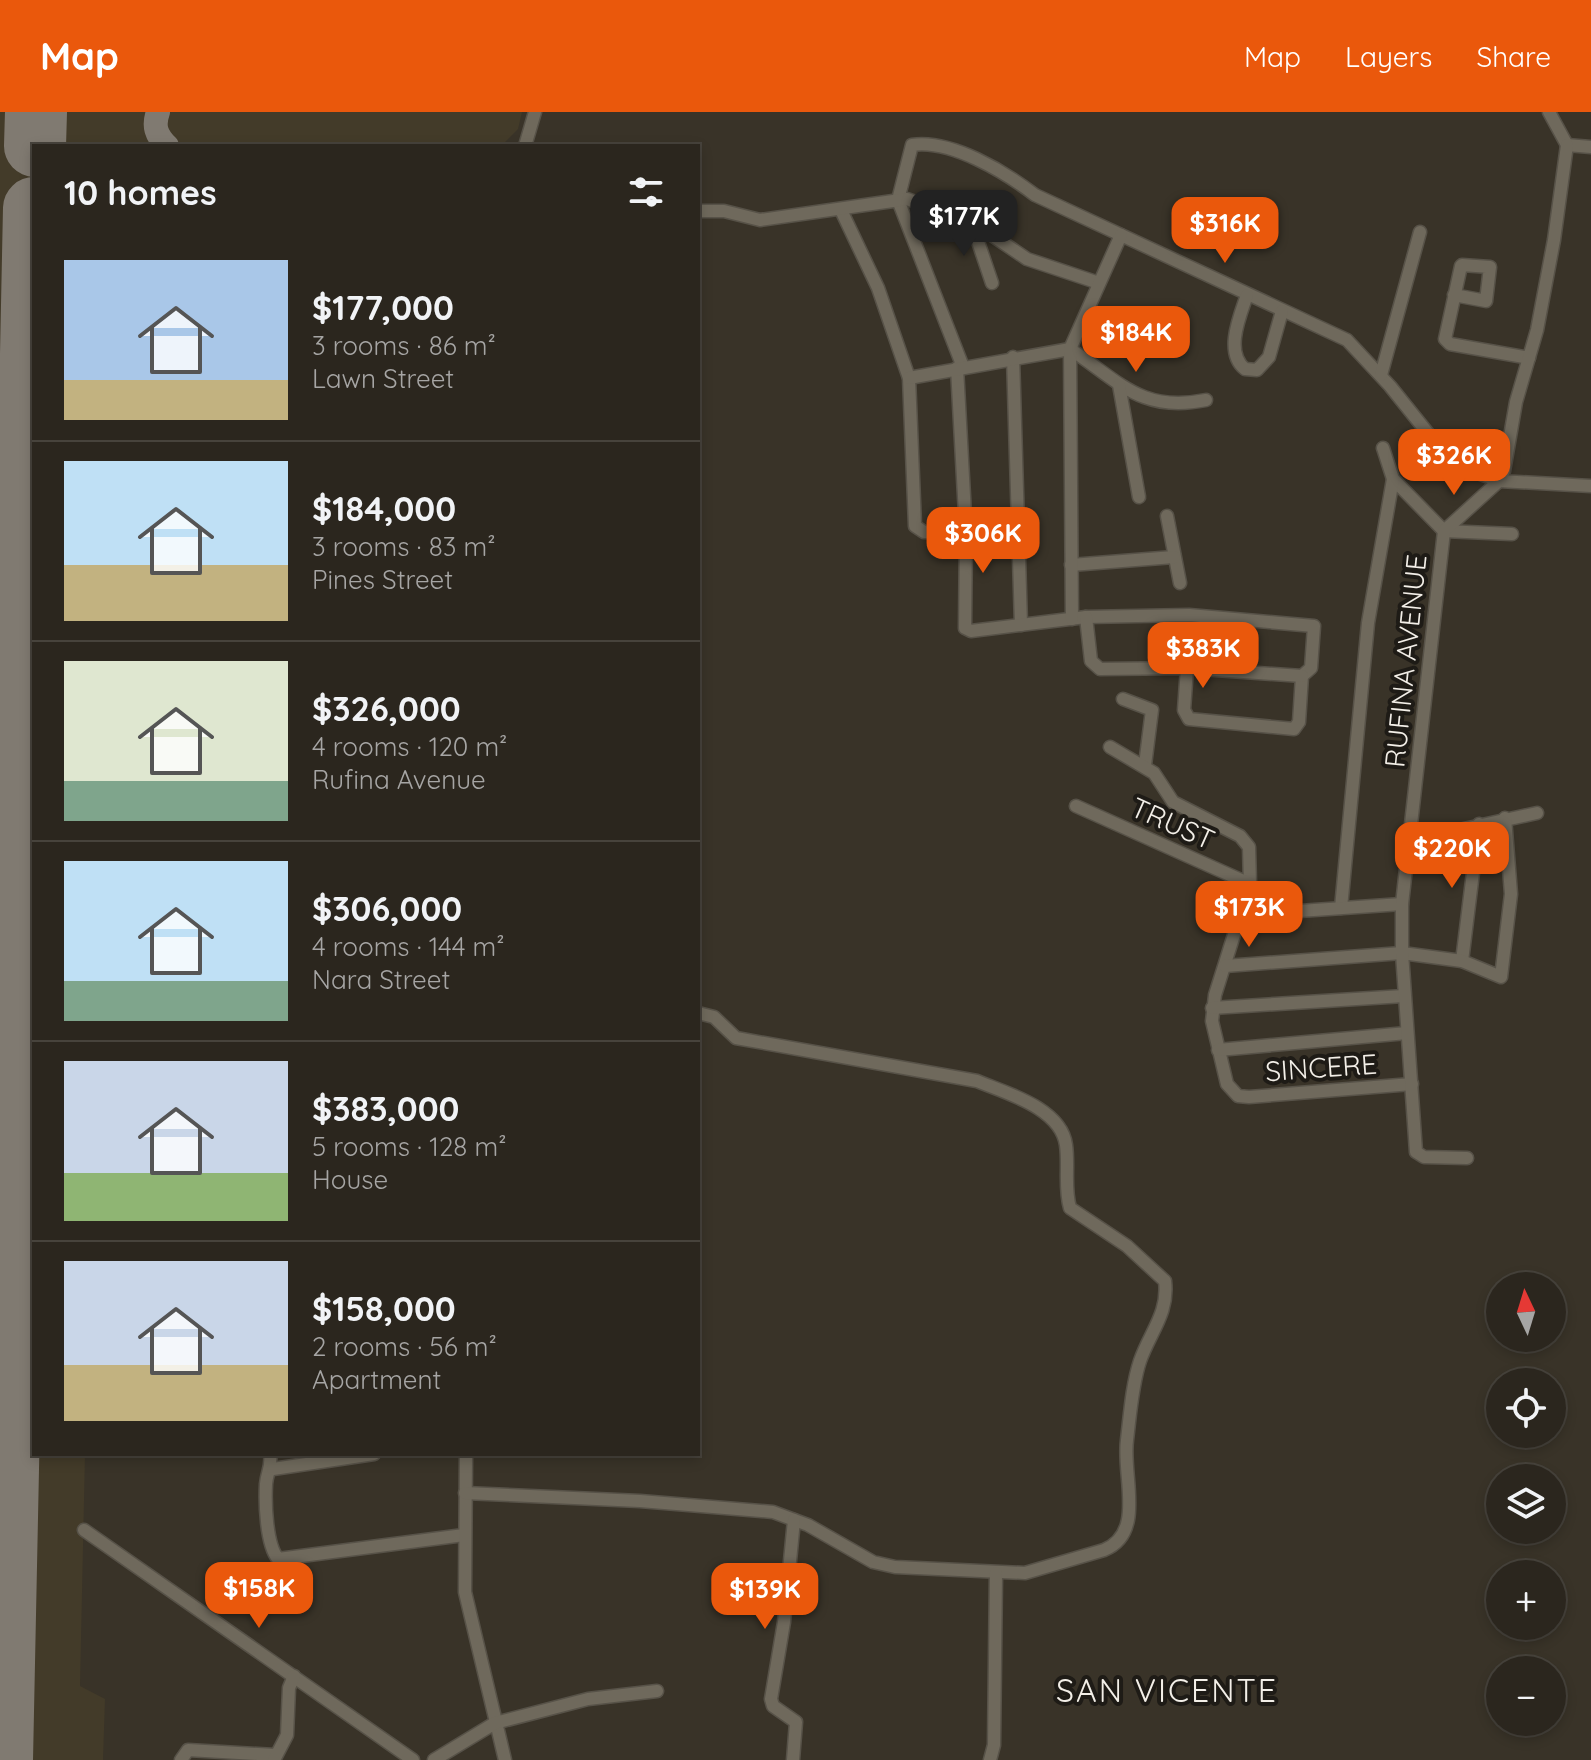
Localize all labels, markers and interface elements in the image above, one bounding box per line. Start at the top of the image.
text: Map [40,32,119,80]
text: Map [1244,39,1301,74]
text: Layers [1345,39,1432,74]
text: Share [1476,39,1551,74]
icon: filters [624,170,668,214]
text: 10 homes [64,171,217,214]
pin: $177K [908,190,1020,258]
pin: $316K [1169,197,1281,265]
text: $177K [928,199,1000,232]
text: $316K [1189,206,1261,239]
text: $177,000 [312,286,454,329]
icon: home [128,292,224,388]
pin: $184K [1080,306,1192,374]
text: $184K [1100,315,1172,348]
text: 3 rooms · 86 m² [312,329,496,362]
text: Lawn Street [312,362,454,395]
pin: $326K [1398,429,1510,497]
text: $326K [1416,438,1492,471]
text: $184,000 [312,487,456,530]
icon: home [128,493,224,589]
pin: $306K [927,507,1039,575]
text: $306K [945,516,1021,549]
text: 3 rooms · 83 m² [312,530,495,563]
street label: RUFINA AVENUE [1376,553,1434,769]
text: Pines Street [312,563,453,596]
pin: $383K [1147,622,1259,690]
text: $383K [1166,631,1240,664]
text: $326,000 [312,687,461,730]
icon: home [128,693,224,789]
text: 4 rooms · 120 m² [312,730,507,763]
text: Rufina Avenue [312,763,486,796]
street label: TRUST [1126,789,1220,857]
pin: $220K [1396,822,1508,890]
text: $220K [1413,831,1491,864]
pin: $173K [1193,881,1305,949]
text: $306,000 [312,887,462,930]
text: $173K [1214,890,1284,923]
icon: home [128,893,224,989]
text: 4 rooms · 144 m² [312,930,505,963]
text: Nara Street [312,963,450,996]
street label: SINCERE [1264,1046,1378,1088]
text: $383,000 [312,1087,459,1130]
icon: home [128,1093,224,1189]
text: 5 rooms · 128 m² [312,1130,506,1163]
text: House [312,1163,388,1196]
north arrow [1486,1272,1566,1352]
map controls [1486,1272,1566,1736]
text: $158,000 [312,1287,456,1330]
icon: home [128,1293,224,1389]
text: 2 rooms · 56 m² [312,1330,497,1363]
text: Apartment [312,1363,441,1396]
button: locate [1486,1368,1566,1448]
button: layers [1486,1464,1566,1544]
button: + [1486,1560,1566,1640]
pin: $158K [203,1562,315,1630]
pin: $139K [709,1563,821,1631]
text: $158K [223,1571,295,1604]
text: $139K [729,1572,801,1605]
button: − [1486,1656,1566,1736]
district label: SAN VICENTE [1056,1670,1278,1710]

